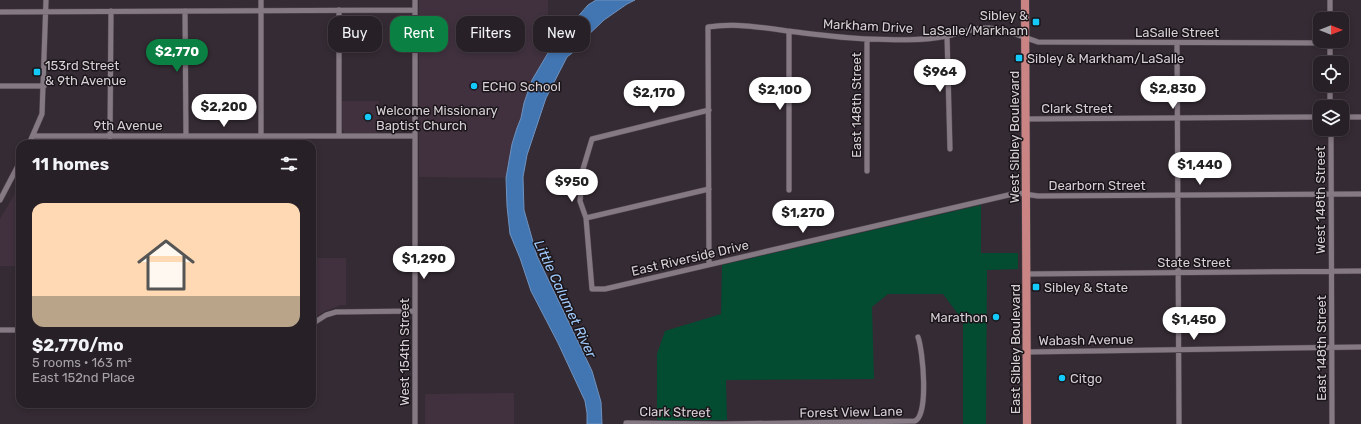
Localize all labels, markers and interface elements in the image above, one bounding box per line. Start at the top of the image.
place label: Sibley & LaSalle/Markham [922,8,1028,38]
north arrow [1313,12,1349,48]
map controls [1313,12,1349,136]
chip: Buy [328,16,382,52]
chip: Rent [390,16,448,52]
chip: Filters [456,16,525,52]
chip: New [533,16,590,52]
street label: Markham Drive [823,16,913,36]
marker: Sibley & LaSalle/Markham [1031,17,1041,27]
street label: LaSalle Street [1135,25,1219,40]
pin: $2,770 [144,39,210,73]
text: $2,770 [155,44,199,59]
place label: Sibley & Markham/LaSalle [1027,51,1184,66]
street label: East 148th Street [849,52,864,158]
marker: Sibley & Markham/LaSalle [1014,53,1024,63]
button: locate [1313,56,1349,92]
place label: 153rd Street & 9th Avenue [45,58,126,88]
pin: $964 [916,59,964,93]
text: $964 [923,64,957,79]
marker: 153rd Street & 9th Avenue [32,67,42,77]
street label: West Sibley Boulevard [1007,71,1022,203]
pin: $2,830 [1140,76,1206,110]
pin: $2,100 [747,77,813,111]
place label: ECHO School [482,79,561,94]
pin: $2,170 [621,80,687,114]
marker: ECHO School [469,81,479,91]
text: $2,830 [1150,81,1196,96]
text: $2,100 [758,82,802,97]
text: $2,170 [633,85,675,100]
pin: $2,200 [191,94,257,128]
text: $2,200 [201,99,247,114]
button: layers [1313,100,1349,136]
street label: Clark Street [1041,101,1113,116]
place label: Welcome Missionary Baptist Church [376,103,498,133]
marker: Welcome Missionary Baptist Church [363,112,373,122]
street label: 9th Avenue [93,118,163,133]
street label: West 148th Street [1313,146,1328,254]
pin: $1,440 [1167,152,1233,186]
icon: filters [278,153,300,175]
text: 11 homes [32,154,109,174]
text: $1,440 [1177,157,1223,172]
pin: $950 [548,169,596,203]
text: $950 [555,174,589,189]
street label: Dearborn Street [1048,178,1146,193]
pin: $1,270 [770,200,836,234]
text: $1,270 [781,205,825,220]
icon: home [130,229,202,301]
water label: Little Calumet River [530,237,600,361]
street label: East Riverside Drive [630,237,750,279]
pin: $1,290 [391,246,457,280]
text: $1,290 [402,251,446,266]
street label: State Street [1157,255,1231,270]
place label: Sibley & State [1044,280,1128,295]
marker: Sibley & State [1031,282,1041,292]
street label: East Sibley Boulevard [1008,284,1023,414]
street label: East 148th Street [1314,295,1329,401]
street label: West 154th Street [397,298,412,406]
pin: $1,450 [1161,307,1227,341]
place label: Marathon [930,310,988,325]
marker: Marathon [991,312,1001,322]
text: $1,450 [1172,312,1216,327]
street label: Wabash Avenue [1038,332,1134,348]
text: $2,770/mo [32,335,124,355]
text: 5 rooms · 163 m² [32,355,132,370]
text: East 152nd Place [32,370,135,385]
place label: Citgo [1070,371,1102,387]
marker: Citgo [1057,373,1067,383]
street label: Clark Street [639,404,711,420]
street label: Forest View Lane [799,404,903,420]

